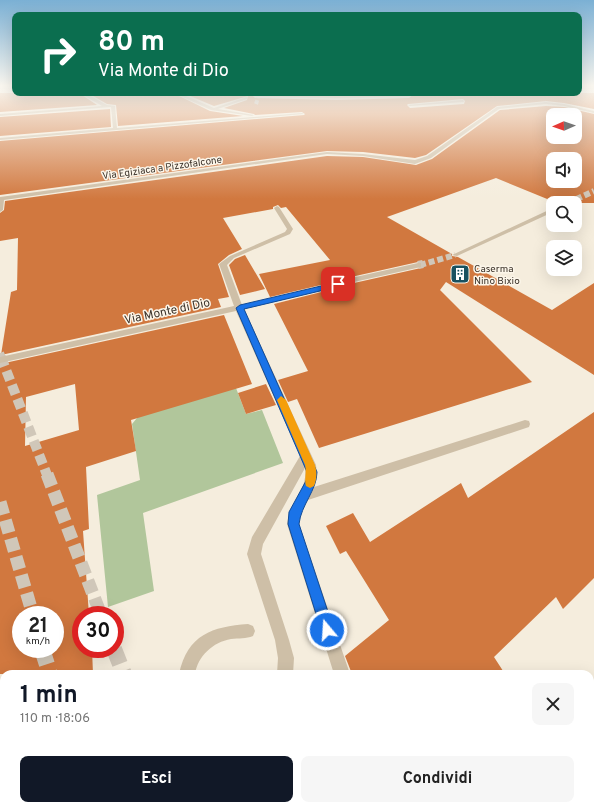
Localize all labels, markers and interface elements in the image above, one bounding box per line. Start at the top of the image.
text: 80 m [98,25,165,61]
icon: right [32,28,84,80]
text: Via Monte di Dio [98,60,229,83]
north arrow [546,108,582,144]
map controls [546,108,582,276]
button: sound [546,152,582,188]
street label: Via Egiziaca a Pizzofalcone [101,154,223,183]
button: search [546,196,582,232]
button: layers [546,240,582,276]
building icon: Caserma Nino Bixio [449,263,471,285]
place label: Caserma Nino Bixio [474,263,520,288]
pin [321,267,355,301]
icon: arrive [327,273,349,295]
street label: Via Monte di Dio [123,295,212,329]
speed limit sign: 30 [72,606,124,658]
position arrow [306,609,348,651]
text: 21 [28,614,48,640]
text: km/h [26,635,50,648]
text: 1 min [20,681,78,711]
button: close [532,683,574,725]
text: 110 m · 18:06 [20,711,90,727]
button: Esci [20,756,293,802]
button: Condividi [301,756,574,802]

